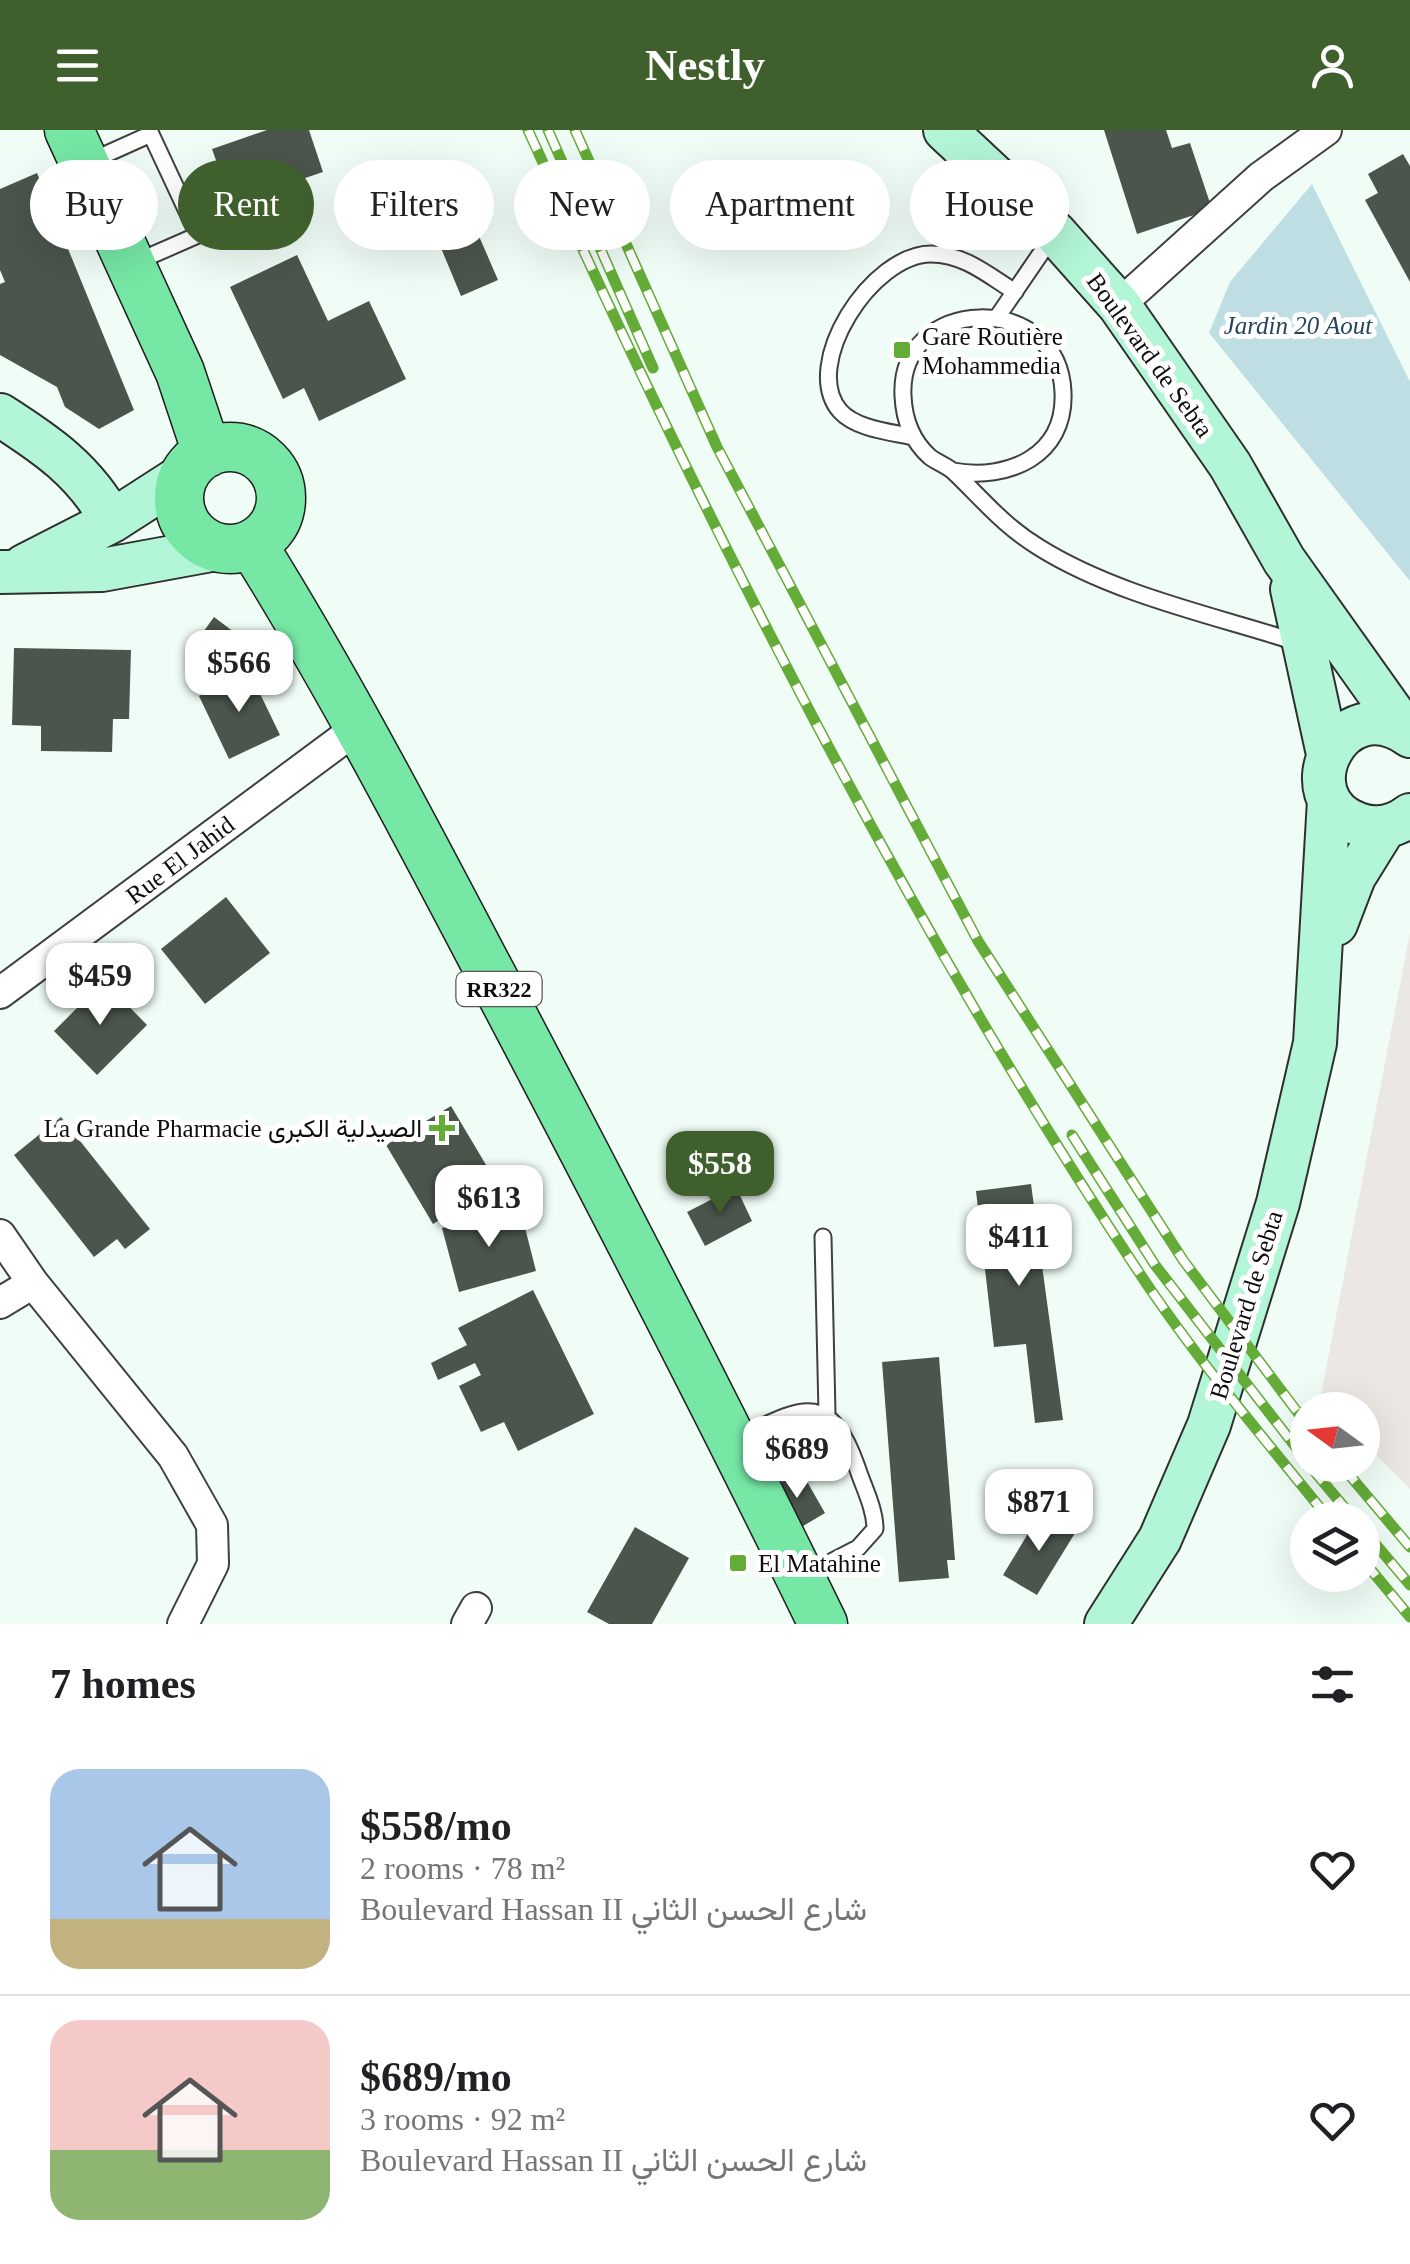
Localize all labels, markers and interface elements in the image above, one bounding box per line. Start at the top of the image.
icon: menu [50,38,105,93]
icon: person [1305,38,1360,93]
text: Nestly [645,40,765,90]
chip: Buy [30,160,158,250]
chip: Rent [178,160,314,250]
chip: Filters [334,160,494,250]
chip: New [514,160,650,250]
chip: Apartment [670,160,890,250]
chip: House [910,160,1069,250]
street label: Boulevard de Sebta [1082,268,1218,442]
park label: Jardin 20 Aout [1224,312,1373,339]
place label: Gare Routière Mohammedia [922,323,1063,379]
marker: Gare Routière Mohammedia [891,339,913,361]
pin: $566 [180,630,298,715]
text: $566 [207,644,271,680]
street label: Rue El Jahid [121,810,240,909]
pin: $459 [41,943,159,1028]
text: $459 [68,957,132,993]
road number: RR322 [456,972,542,1006]
place label: La Grande Pharmacie الصيدلية الكبرى [44,1115,422,1144]
marker: La Grande Pharmacie الصيدلية الكبرى [431,1117,453,1139]
pin: $558 [661,1131,779,1216]
text: $558 [688,1145,752,1181]
pin: $613 [430,1165,548,1250]
text: $613 [457,1179,521,1215]
pin: $411 [960,1204,1078,1289]
street label: Boulevard de Sebta [1204,1207,1288,1403]
text: $411 [988,1218,1050,1254]
north arrow [1290,1392,1380,1482]
map controls [1290,1392,1380,1592]
pin: $689 [738,1416,856,1501]
text: $689 [765,1430,829,1466]
pin: $871 [980,1469,1098,1554]
text: $871 [1007,1483,1071,1519]
button: layers [1290,1502,1380,1592]
place label: El Matahine [758,1550,881,1577]
marker: El Matahine [727,1552,749,1574]
icon: filters [1305,1657,1360,1712]
text: 7 homes [50,1661,196,1707]
text: $558/mo [360,1803,512,1849]
icon: home [130,1809,250,1929]
icon: heart [1305,1842,1360,1897]
text: 2 rooms · 78 m² [360,1850,565,1886]
text: Boulevard Hassan II شارع الحسن الثاني [360,1891,867,1927]
text: $689/mo [360,2054,512,2100]
icon: home [130,2060,250,2180]
icon: heart [1305,2093,1360,2148]
text: 3 rooms · 92 m² [360,2101,565,2137]
text: Boulevard Hassan II شارع الحسن الثاني [360,2142,867,2178]

